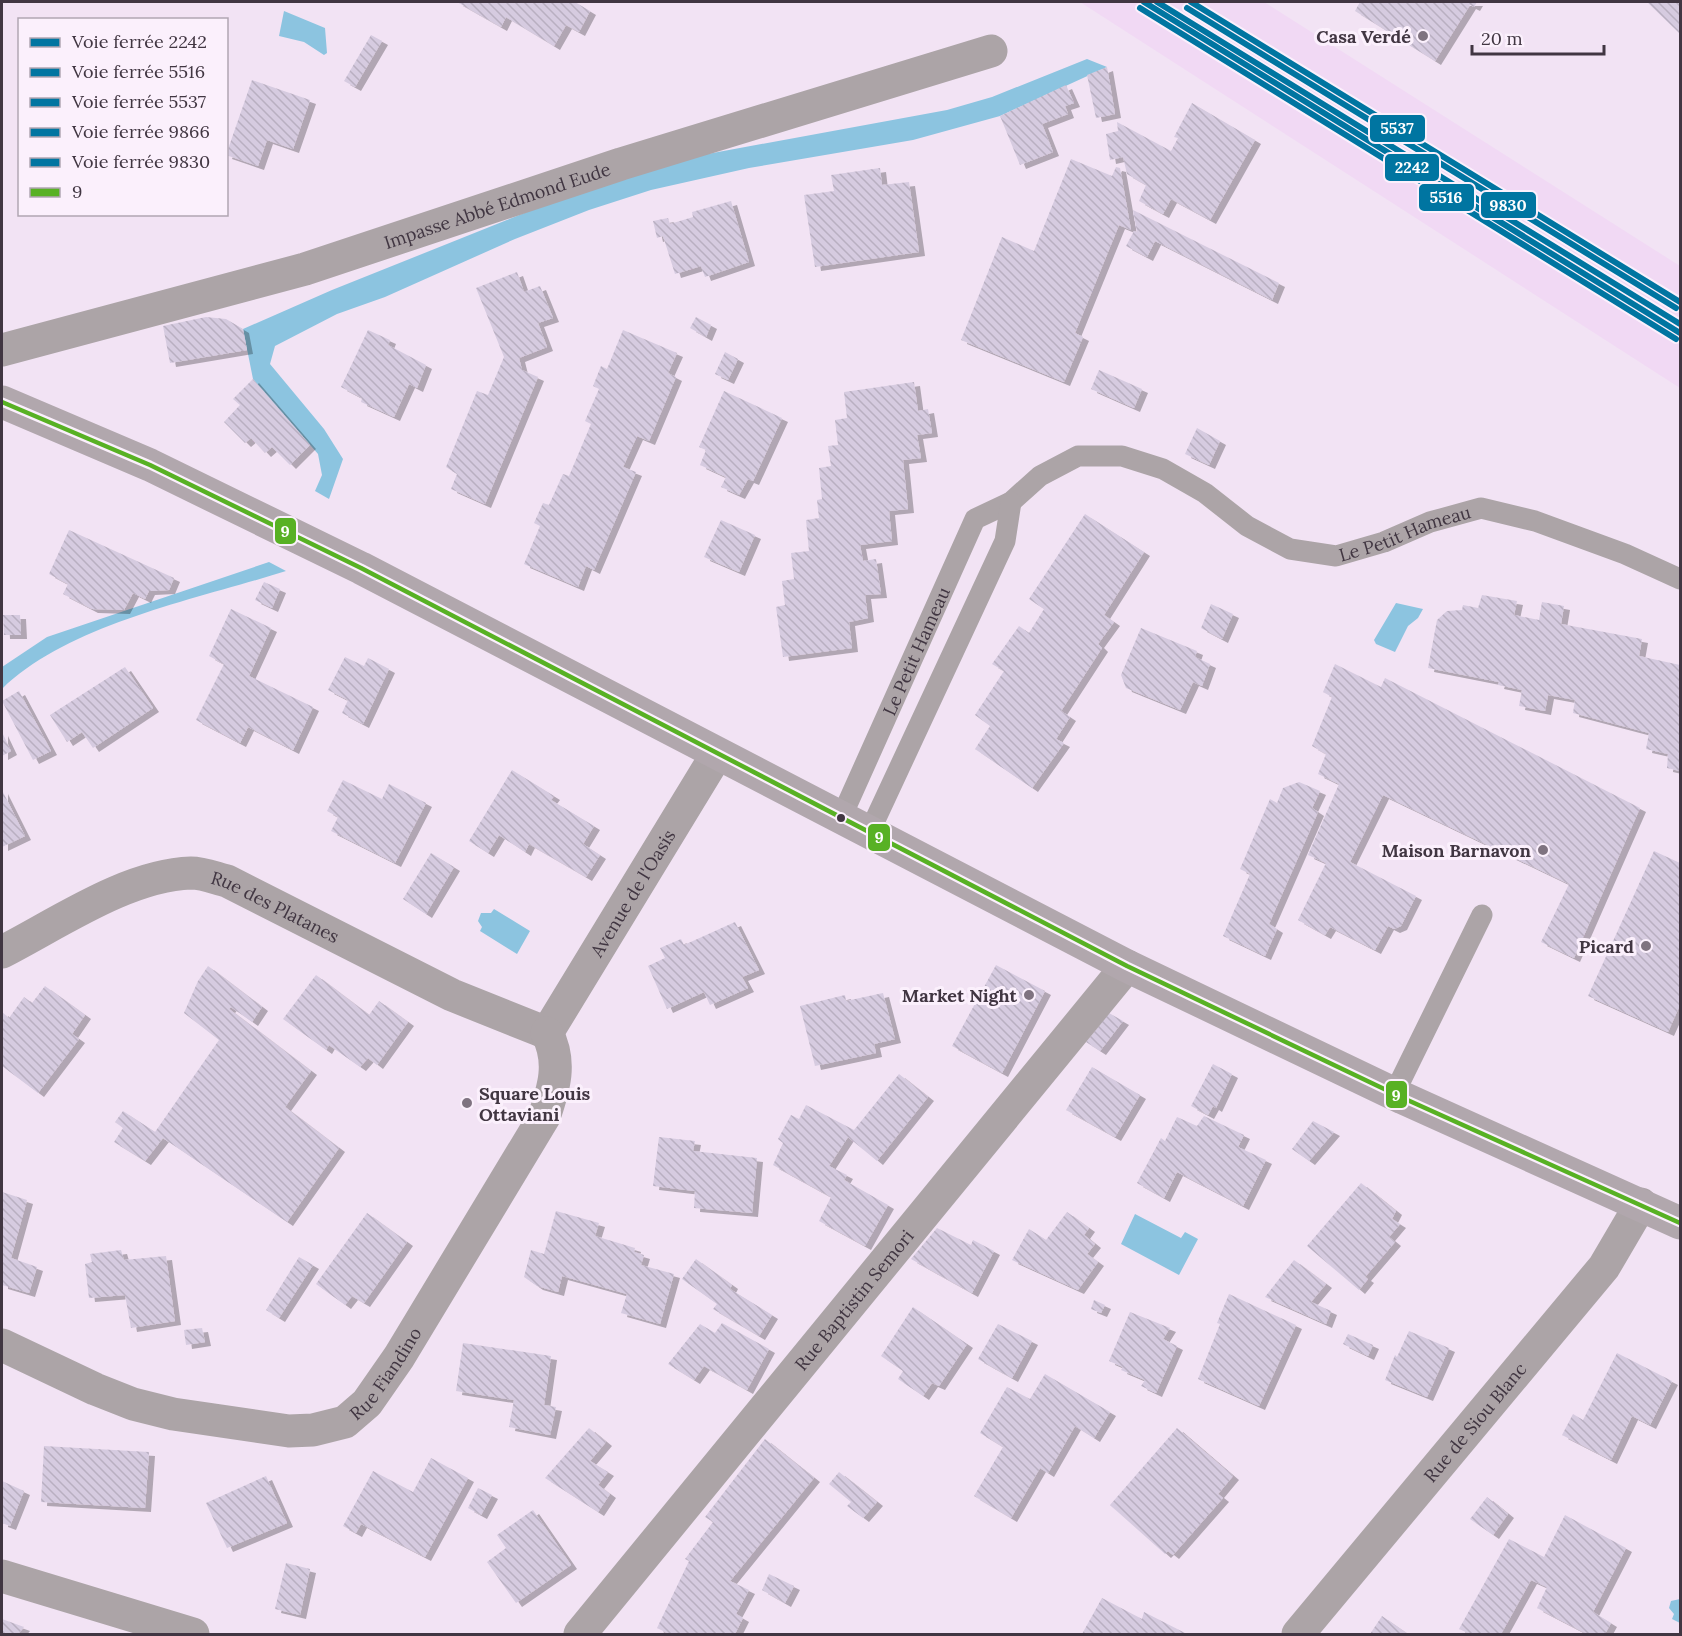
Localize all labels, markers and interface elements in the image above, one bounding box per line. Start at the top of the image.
legend [18,18,228,216]
scale bar [1472,18,1604,56]
place label: Casa Verdé [1316,25,1411,48]
text: 20 m [1481,27,1523,50]
marker: Casa Verdé [1416,29,1430,43]
text: Voie ferrée 2242 [71,30,207,53]
text: Voie ferrée 5516 [71,60,205,83]
text: Voie ferrée 5537 [71,90,206,113]
line badge: 5537 [1369,114,1426,143]
text: 5537 [1380,118,1414,138]
text: Voie ferrée 9866 [71,120,210,143]
text: Voie ferrée 9830 [71,150,210,173]
line badge: 2242 [1384,153,1440,182]
street label: Impasse Abbé Edmond Eude [381,157,613,254]
text: 2242 [1395,157,1429,177]
text: 9 [72,180,82,203]
line badge: 5516 [1418,183,1475,212]
text: 5516 [1430,187,1462,207]
line badge: 9830 [1480,191,1537,219]
text: 9830 [1489,195,1527,215]
street label: Le Petit Hameau [1336,500,1473,566]
line badge: 9 [274,517,297,545]
text: 9 [280,521,290,541]
street label: Le Petit Hameau [877,583,955,719]
unlabelled marker [835,812,847,824]
line badge: 9 [867,823,891,852]
street label: Avenue de l'Oasis [584,825,680,962]
text: 9 [874,827,884,847]
place label: Maison Barnavon [1381,839,1532,862]
marker: Maison Barnavon [1536,843,1550,857]
street label: Rue des Platanes [209,866,343,948]
place label: Picard [1579,935,1634,958]
marker: Picard [1639,939,1653,953]
place label: Market Night [902,984,1018,1007]
marker: Market Night [1022,988,1036,1002]
line badge: 9 [1385,1080,1408,1109]
place label: Square Louis Ottaviani [479,1082,591,1126]
text: 9 [1391,1085,1401,1105]
marker: Square Louis Ottaviani [460,1096,474,1110]
street label: Rue Baptistin Semori [789,1225,918,1375]
street label: Rue Fiandino [345,1323,426,1425]
street label: Rue de Siou Blanc [1418,1358,1531,1487]

